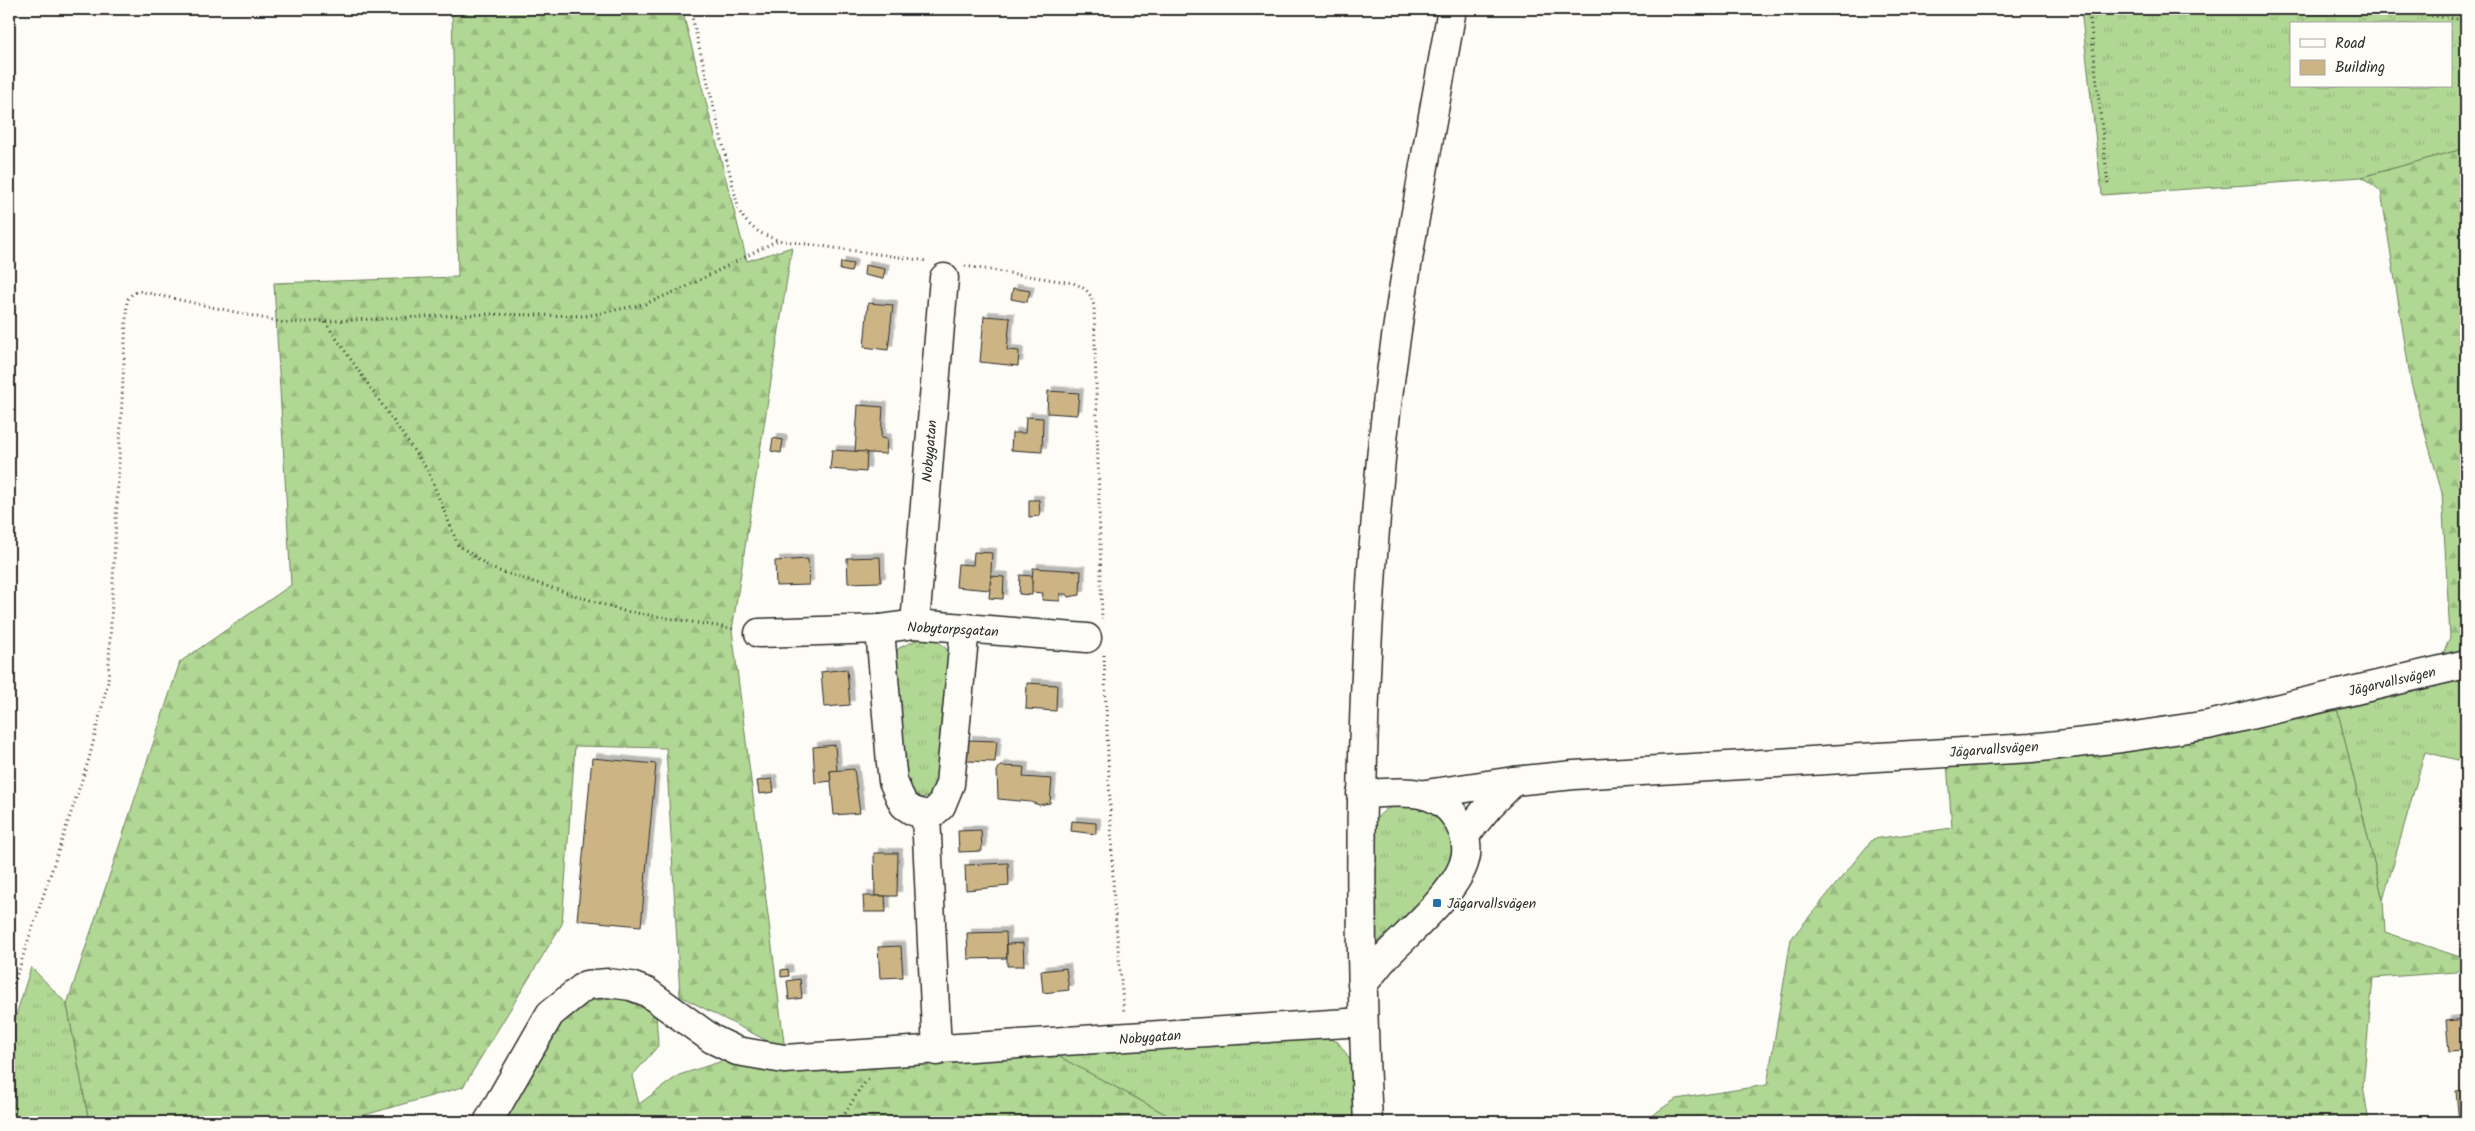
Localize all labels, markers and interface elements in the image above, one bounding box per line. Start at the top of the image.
legend [2290,22,2452,88]
text: Road [2335,32,2366,56]
text: Building [2335,56,2385,80]
street label: Nobygatan [916,419,944,483]
street label: Nobytorpsgatan [907,617,999,643]
street label: Jägarvallsvägen [2346,661,2438,703]
street label: Jägarvallsvägen [1949,736,2039,764]
place label: Jägarvallsvägen [1447,893,1536,915]
marker: Jägarvallsvägen [1431,897,1443,909]
street label: Nobygatan [1118,1025,1182,1051]

